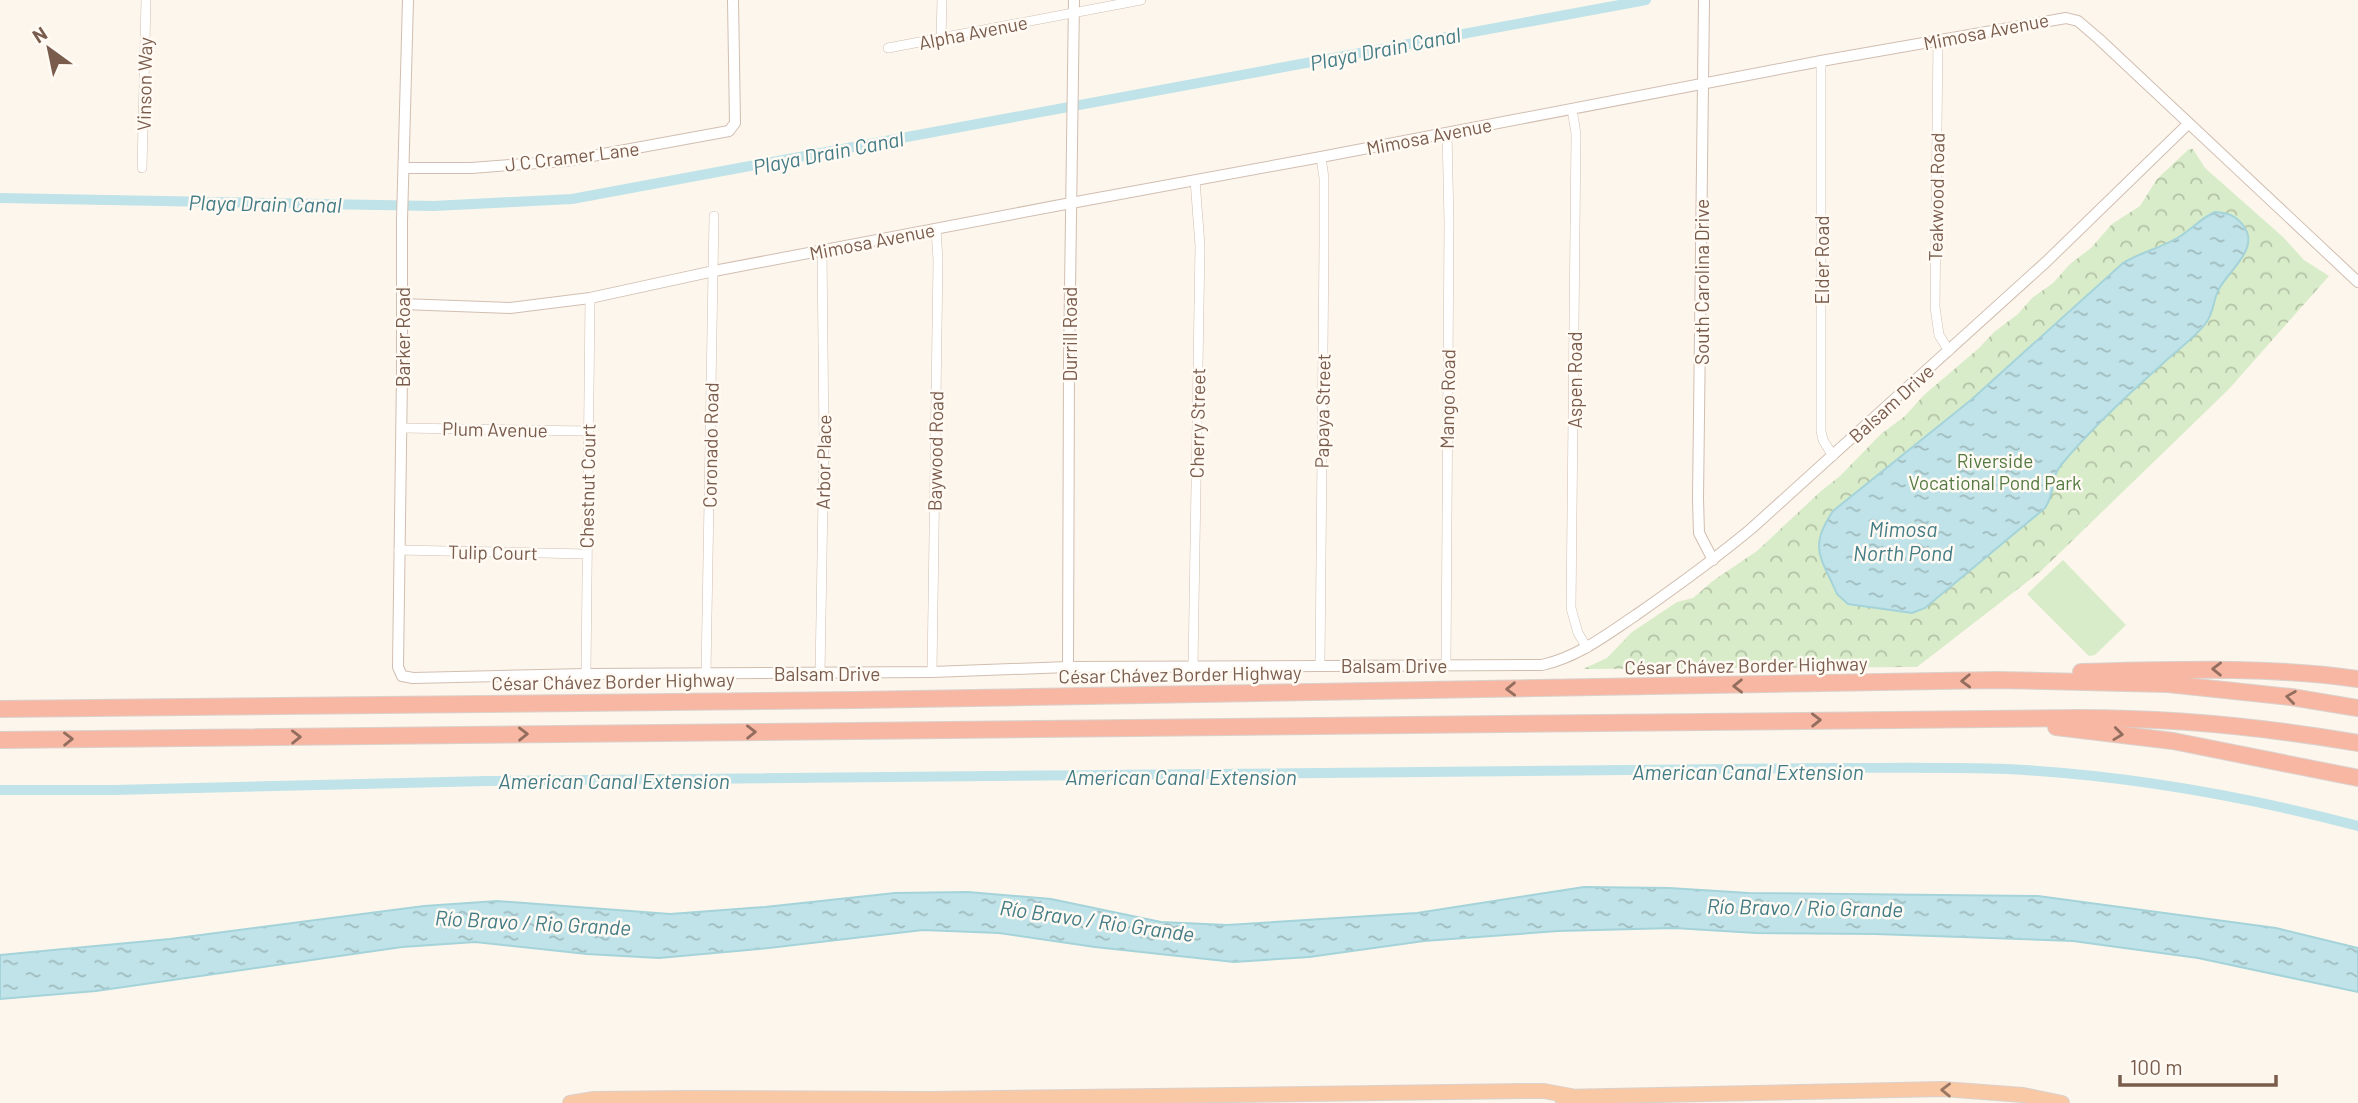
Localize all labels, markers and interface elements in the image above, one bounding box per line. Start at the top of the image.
street label: Mimosa Avenue [1921,8,2051,54]
street label: Alpha Avenue [917,10,1029,54]
north arrow [14,14,84,84]
text: N [28,21,51,47]
water label: Playa Drain Canal [1307,21,1463,75]
street label: Vinson Way [132,37,156,131]
street label: Mimosa Avenue [1364,113,1494,159]
water label: Playa Drain Canal [750,125,906,179]
street label: Teakwood Road [1923,132,1949,262]
street label: J C Cramer Lane [503,136,641,176]
water label: Playa Drain Canal [188,189,342,217]
street label: South Carolina Drive [1690,199,1713,365]
street label: Elder Road [1810,215,1833,305]
street label: Mimosa Avenue [807,218,937,264]
street label: Barker Road [391,287,414,387]
street label: Durrill Road [1058,287,1081,381]
street label: Aspen Road [1563,331,1586,429]
street label: Mango Road [1435,349,1459,449]
street label: Papaya Street [1309,353,1335,469]
street label: Balsam Drive [1844,359,1938,447]
street label: Cherry Street [1185,368,1209,478]
street label: Coronado Road [697,382,723,508]
street label: Baywood Road [922,391,948,511]
street label: Arbor Place [811,414,835,510]
street label: Plum Avenue [442,417,548,441]
street label: Chestnut Court [574,423,600,549]
park label: Riverside Vocational Pond Park [1908,449,2082,494]
water label: Mimosa North Pond [1853,516,1953,565]
street label: Tulip Court [448,540,538,564]
street label: César Chávez Border Highway [1624,651,1868,679]
street label: Balsam Drive [1341,654,1447,677]
street label: César Chávez Border Highway [1058,660,1302,688]
street label: Balsam Drive [774,662,880,685]
one-way arrow [2211,662,2222,677]
street label: César Chávez Border Highway [491,667,735,695]
one-way arrow [1960,674,1971,689]
one-way arrow [1733,678,1744,693]
one-way arrow [1505,682,1516,697]
one-way arrow [2285,690,2297,705]
one-way arrow [1811,712,1822,728]
one-way arrow [746,724,756,740]
one-way arrow [518,726,529,742]
one-way arrow [2112,726,2124,741]
one-way arrow [291,729,301,745]
one-way arrow [63,731,74,747]
water label: American Canal Extension [1632,759,1864,784]
water label: American Canal Extension [1065,764,1297,789]
water label: American Canal Extension [498,768,730,793]
water label: Río Bravo / Rio Grande [1707,893,1903,921]
water label: Río Bravo / Rio Grande [998,894,1196,946]
water label: Río Bravo / Rio Grande [434,904,632,940]
scale bar [2120,1044,2276,1088]
text: 100 m [2130,1054,2183,1079]
one-way arrow [1940,1082,1951,1098]

